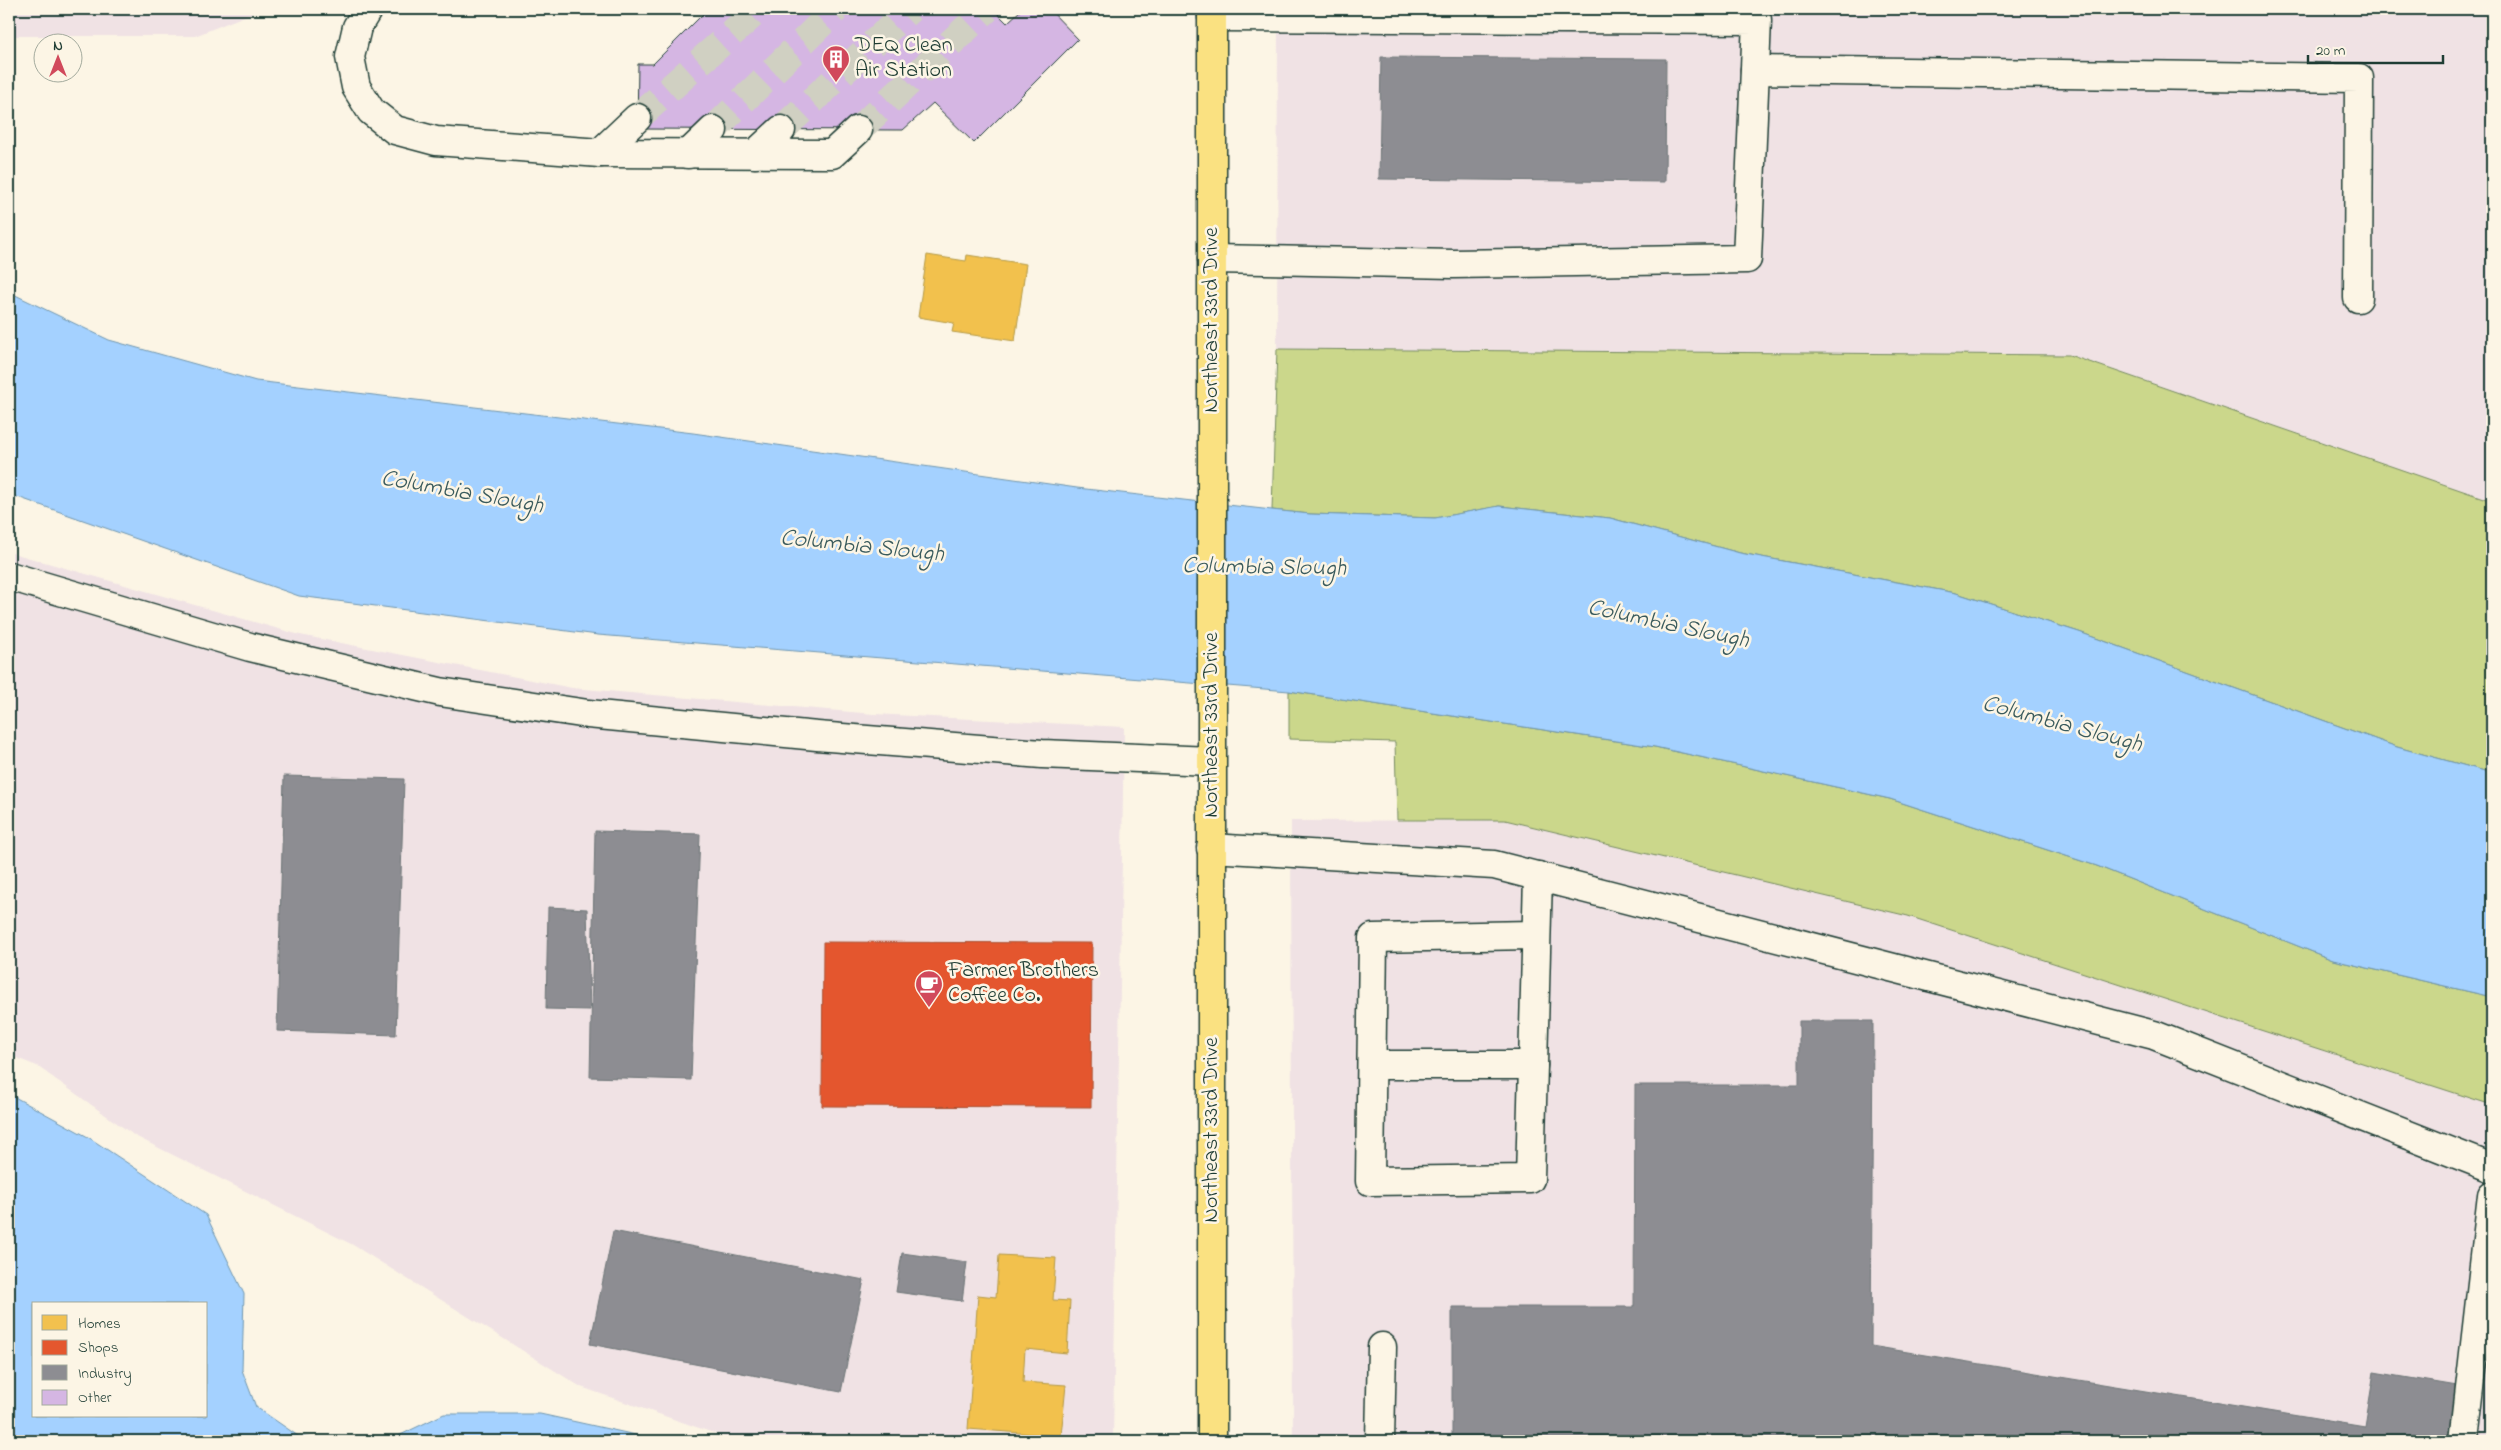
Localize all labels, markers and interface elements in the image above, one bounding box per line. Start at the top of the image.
place label: DEQ Clean Air Station [854,30,952,87]
north arrow [32,32,82,82]
scale bar [2308,32,2444,64]
text: N [53,36,63,57]
text: 20 m [2316,40,2346,62]
building icon: DEQ Clean Air Station [821,44,851,83]
street label: Northeast 33rd Drive [1196,227,1228,413]
water label: Columbia Slough [378,462,546,525]
water label: Columbia Slough [779,521,946,573]
water label: Columbia Slough [1182,549,1347,587]
water label: Columbia Slough [1584,591,1752,659]
street label: Northeast 33rd Drive [1196,632,1228,818]
water label: Columbia Slough [1978,687,2146,763]
place label: Farmer Brothers Coffee Co. [947,955,1099,1012]
cafe icon: Farmer Brothers Coffee Co. [914,969,944,1008]
street label: Northeast 33rd Drive [1196,1037,1228,1223]
legend [32,1302,208,1418]
text: Homes [78,1313,121,1335]
text: Shops [78,1337,118,1359]
text: Industry [78,1363,132,1386]
text: Other [78,1387,112,1409]

